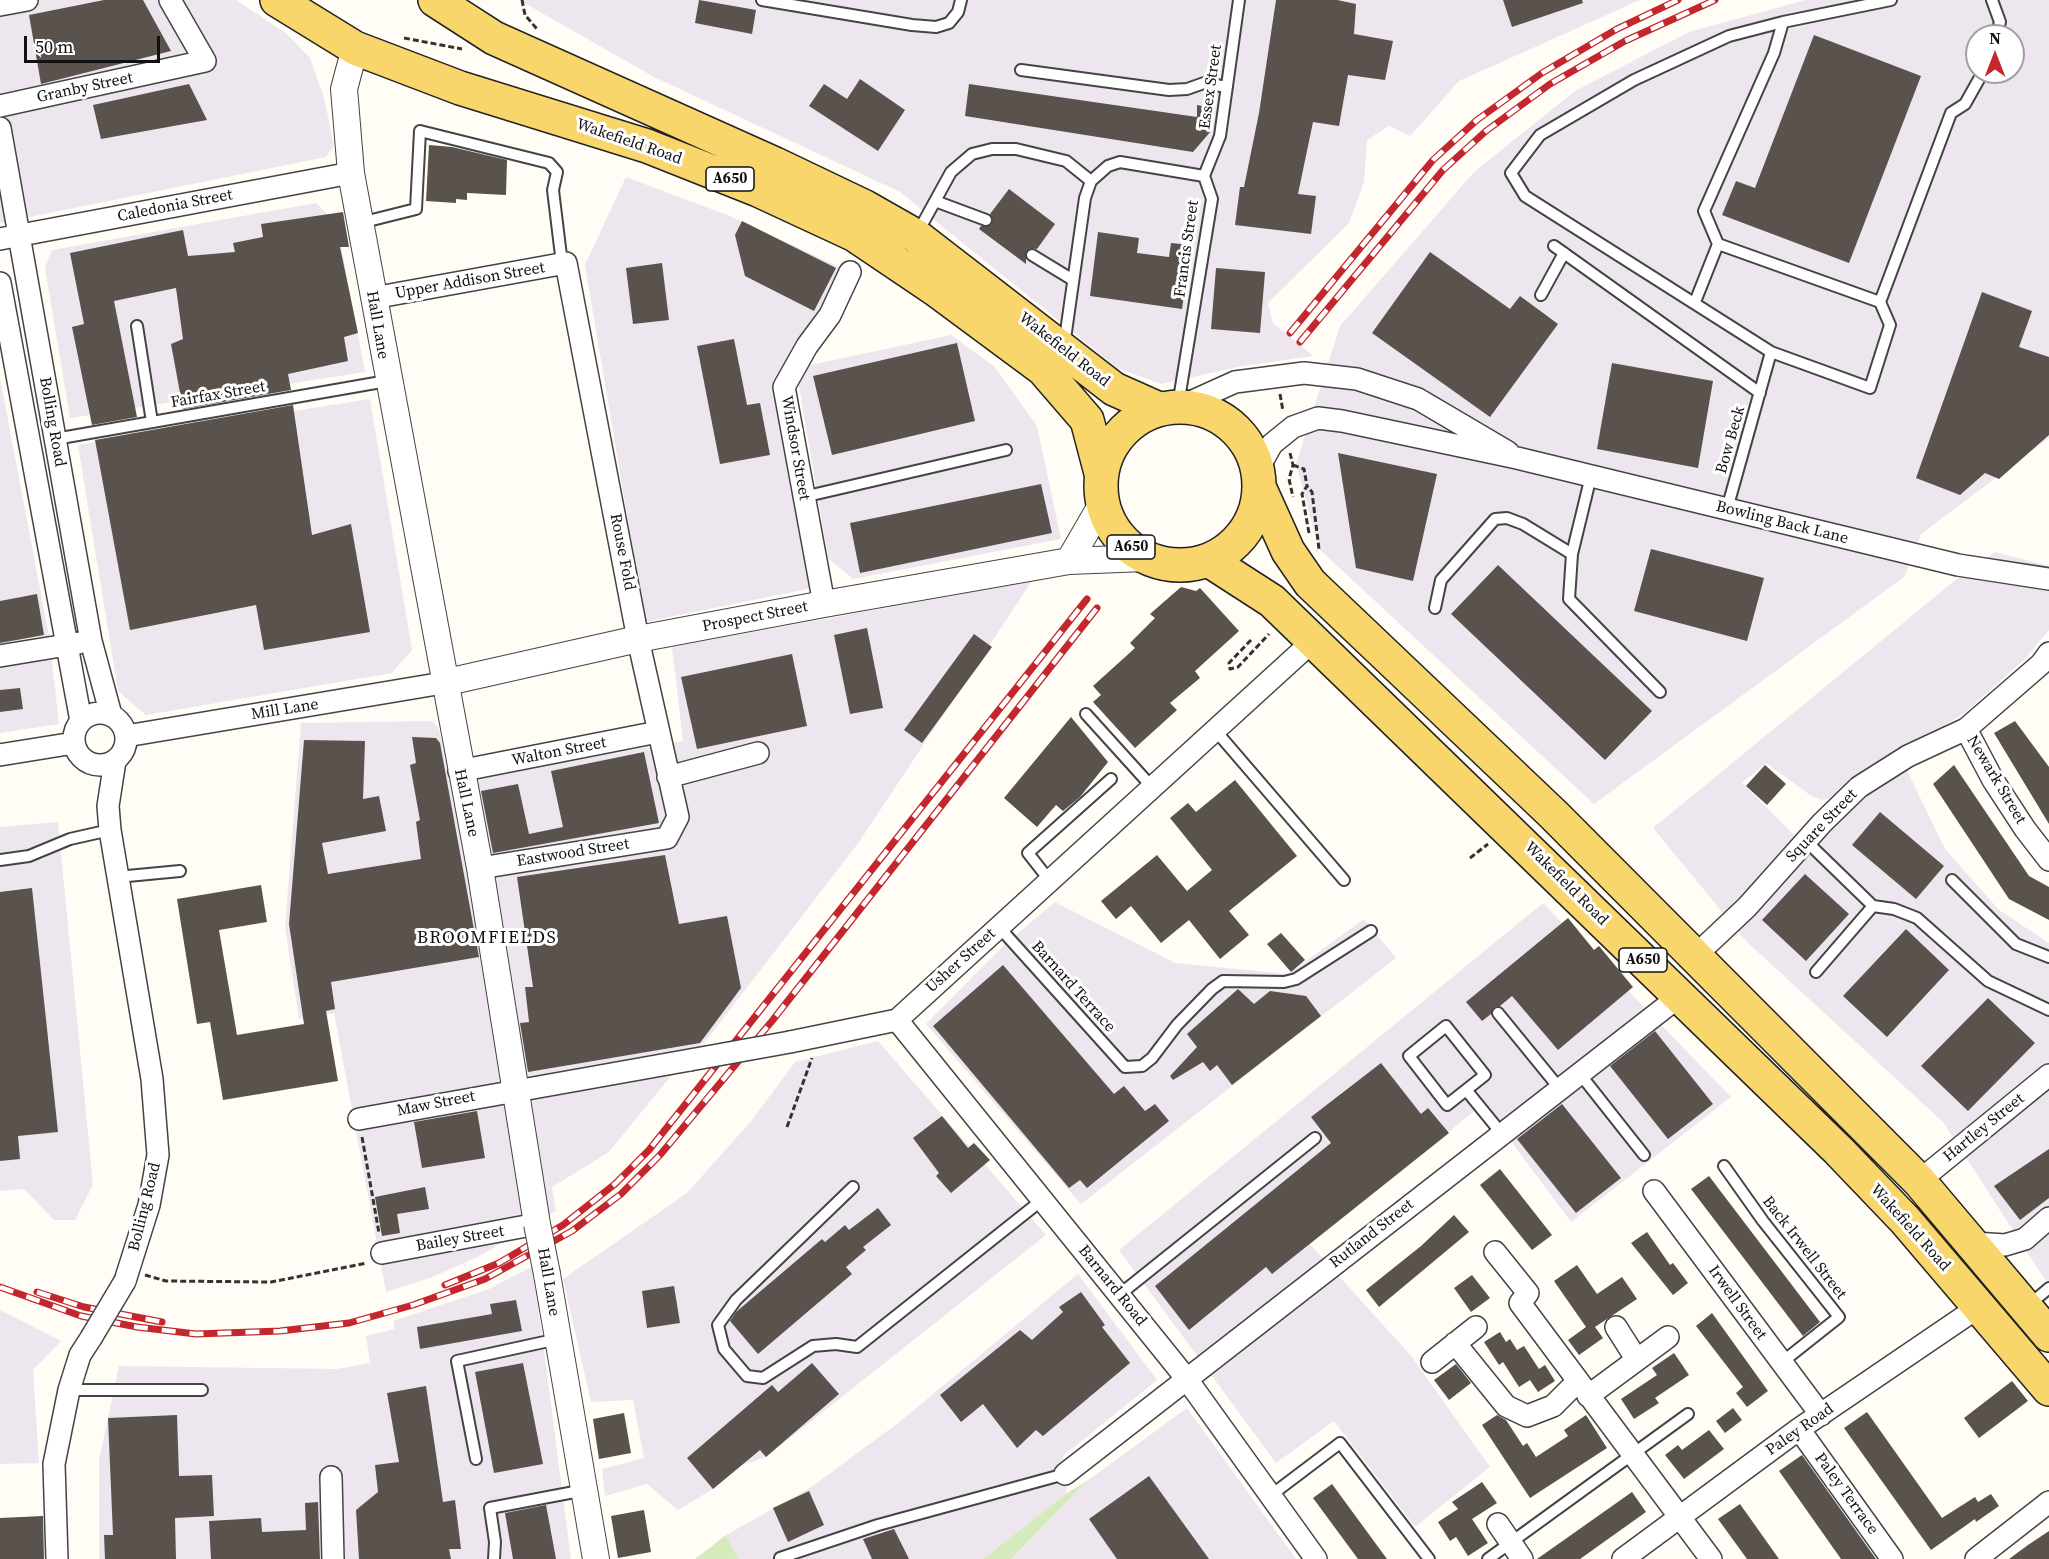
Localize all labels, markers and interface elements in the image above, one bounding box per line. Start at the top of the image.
scale bar [27,24,164,62]
north arrow [1965,24,2025,84]
text: N [1989,27,2001,49]
text: 50 m [35,34,73,59]
street label: Essex Street [1196,43,1226,131]
street label: Granby Street [35,68,135,108]
street label: Wakefield Road [574,115,684,169]
road number: A650 [706,167,754,191]
street label: Caledonia Street [116,185,234,227]
street label: Francis Street [1171,199,1203,299]
street label: Upper Addison Street [394,258,546,304]
street label: Hall Lane [362,289,392,361]
street label: Wakefield Road [1015,308,1113,392]
street label: Bolling Road [35,376,69,468]
street label: Fairfax Street [169,377,267,413]
street label: Windsor Street [776,394,814,502]
street label: Bow Beck [1712,404,1750,476]
street label: Bowling Back Lane [1714,497,1850,549]
street label: Rouse Fold [605,512,639,592]
road number: A650 [1107,535,1155,559]
street label: Prospect Street [701,597,809,637]
street label: Mill Lane [250,695,320,725]
street label: Newark Street [1962,732,2030,828]
street label: Walton Street [510,733,608,771]
street label: Hall Lane [449,767,483,839]
street label: Square Street [1782,785,1862,867]
street label: Eastwood Street [515,835,631,871]
street label: Wakefield Road [1520,838,1612,930]
street label: Usher Street [922,925,1000,997]
district label: BROOMFIELDS [417,927,557,949]
street label: Barnard Terrace [1027,937,1119,1037]
road number: A650 [1619,948,1667,972]
street label: Maw Street [395,1087,477,1121]
street label: Hartley Street [1940,1089,2028,1167]
street label: Bolling Road [125,1161,165,1253]
street label: Wakefield Road [1866,1181,1954,1275]
street label: Back Irwell Street [1758,1193,1850,1303]
street label: Rutland Street [1326,1195,1418,1273]
street label: Bailey Street [414,1222,506,1256]
street label: Barnard Road [1074,1242,1150,1330]
street label: Hall Lane [533,1246,563,1318]
street label: Irwell Street [1704,1262,1770,1344]
street label: Paley Road [1762,1400,1838,1460]
street label: Paley Terrace [1810,1449,1882,1539]

